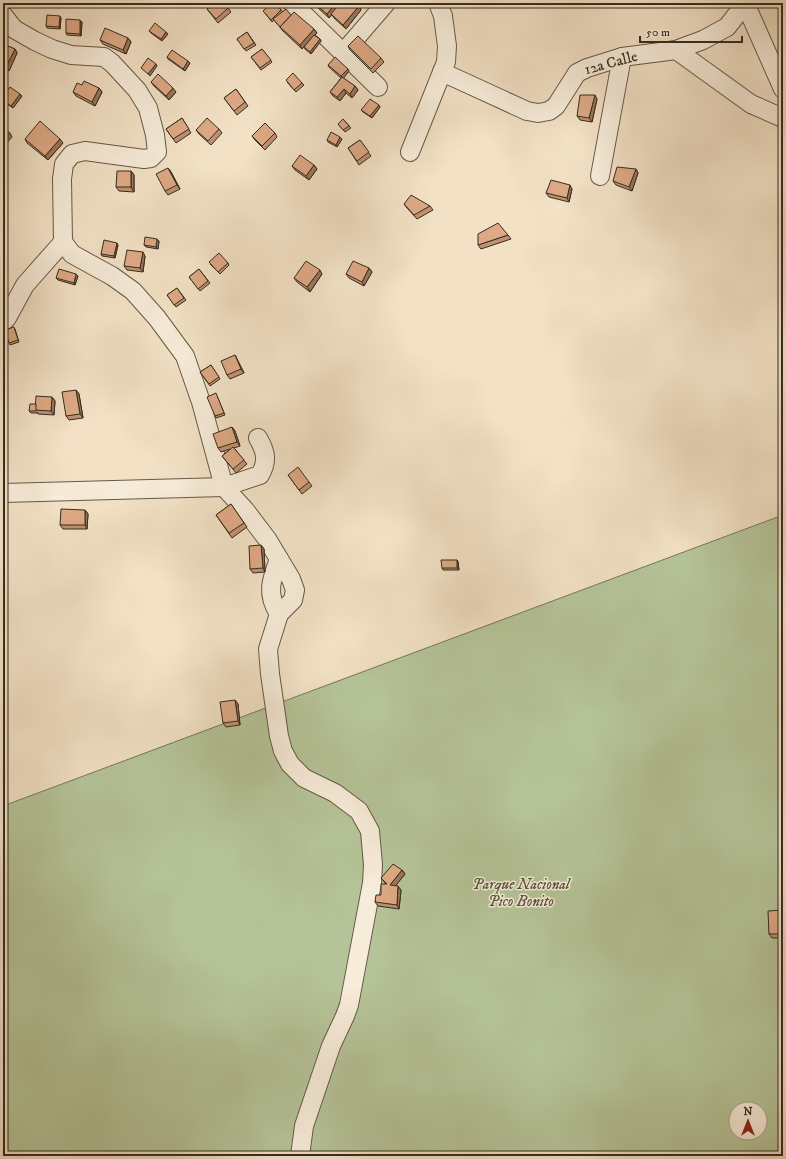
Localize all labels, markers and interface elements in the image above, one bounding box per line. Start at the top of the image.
scale bar [640,18,742,44]
text: 50 m [646,25,670,40]
street label: 12a Calle [582,47,640,79]
park label: Parque Nacional Pico Bonito [472,875,572,911]
north arrow [728,1101,768,1141]
text: N [743,1105,753,1119]

